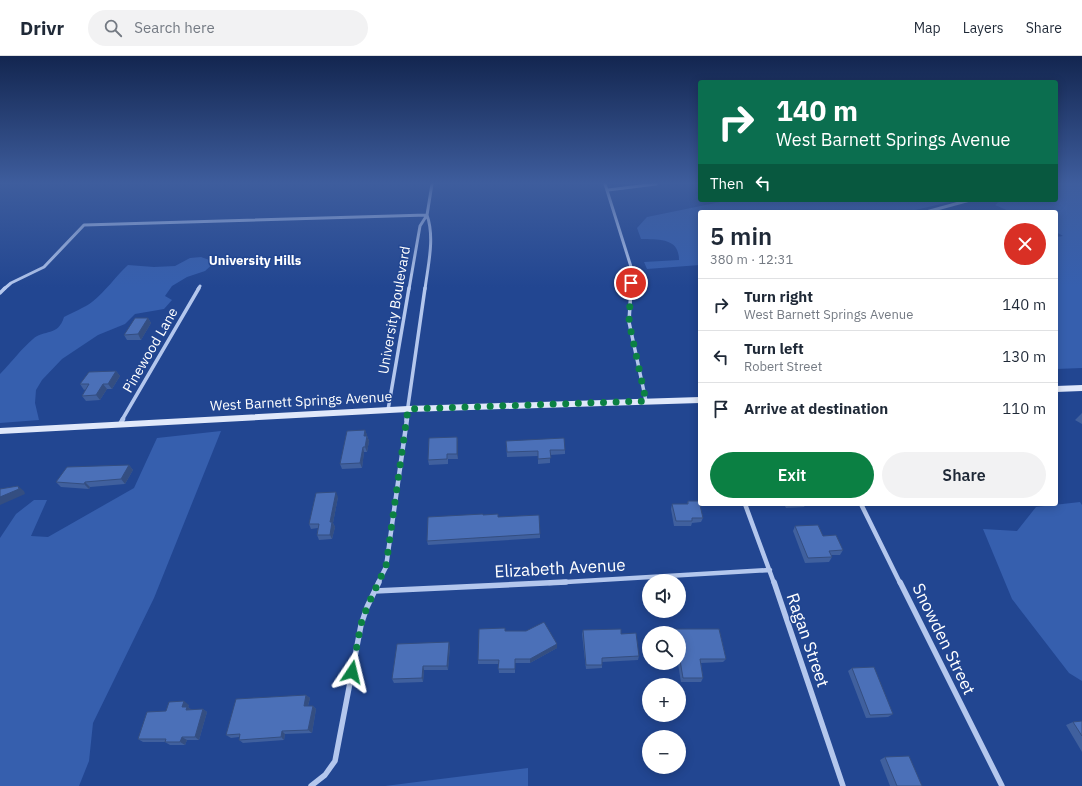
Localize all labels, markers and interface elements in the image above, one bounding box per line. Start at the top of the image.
search box [88,10,368,46]
text: Drivr [20,16,64,40]
icon: search [102,17,124,39]
text: Search here [134,18,215,37]
text: Map [914,19,941,37]
text: Layers [963,19,1004,37]
text: Share [1026,19,1062,37]
text: 140 m [776,92,858,129]
icon: right [710,96,762,148]
text: West Barnett Springs Avenue [776,128,1011,151]
icon: left [752,172,774,194]
text: Then [710,174,744,193]
text: 5 min [710,220,772,252]
button: close [1004,223,1046,265]
street label: University Boulevard [374,245,414,375]
text: 380 m · 12:31 [710,251,793,268]
district label: University Hills [209,252,302,269]
pin [614,266,648,300]
icon: arrive [620,272,642,294]
text: Turn right [744,287,813,306]
icon: right [710,294,732,316]
text: 140 m [1002,295,1046,314]
street label: Pinewood Lane [118,304,182,396]
text: West Barnett Springs Avenue [744,306,913,323]
text: Turn left [744,339,804,358]
icon: left [710,346,732,368]
text: 130 m [1002,347,1046,366]
text: Robert Street [744,358,822,375]
street label: West Barnett Springs Avenue [209,387,393,415]
icon: arrive [710,398,732,420]
text: Arrive at destination [744,399,888,418]
text: 110 m [1002,399,1046,418]
button: Exit [710,452,874,498]
button: Share [882,452,1046,498]
street label: Elizabeth Avenue [494,554,626,582]
map controls [642,574,686,774]
button: sound [642,574,686,618]
street label: Snowden Street [907,580,981,698]
street label: Ragan Street [782,590,834,690]
button: search [642,626,686,670]
position arrow [331,651,373,693]
button: + [642,678,686,722]
button: − [642,730,686,774]

